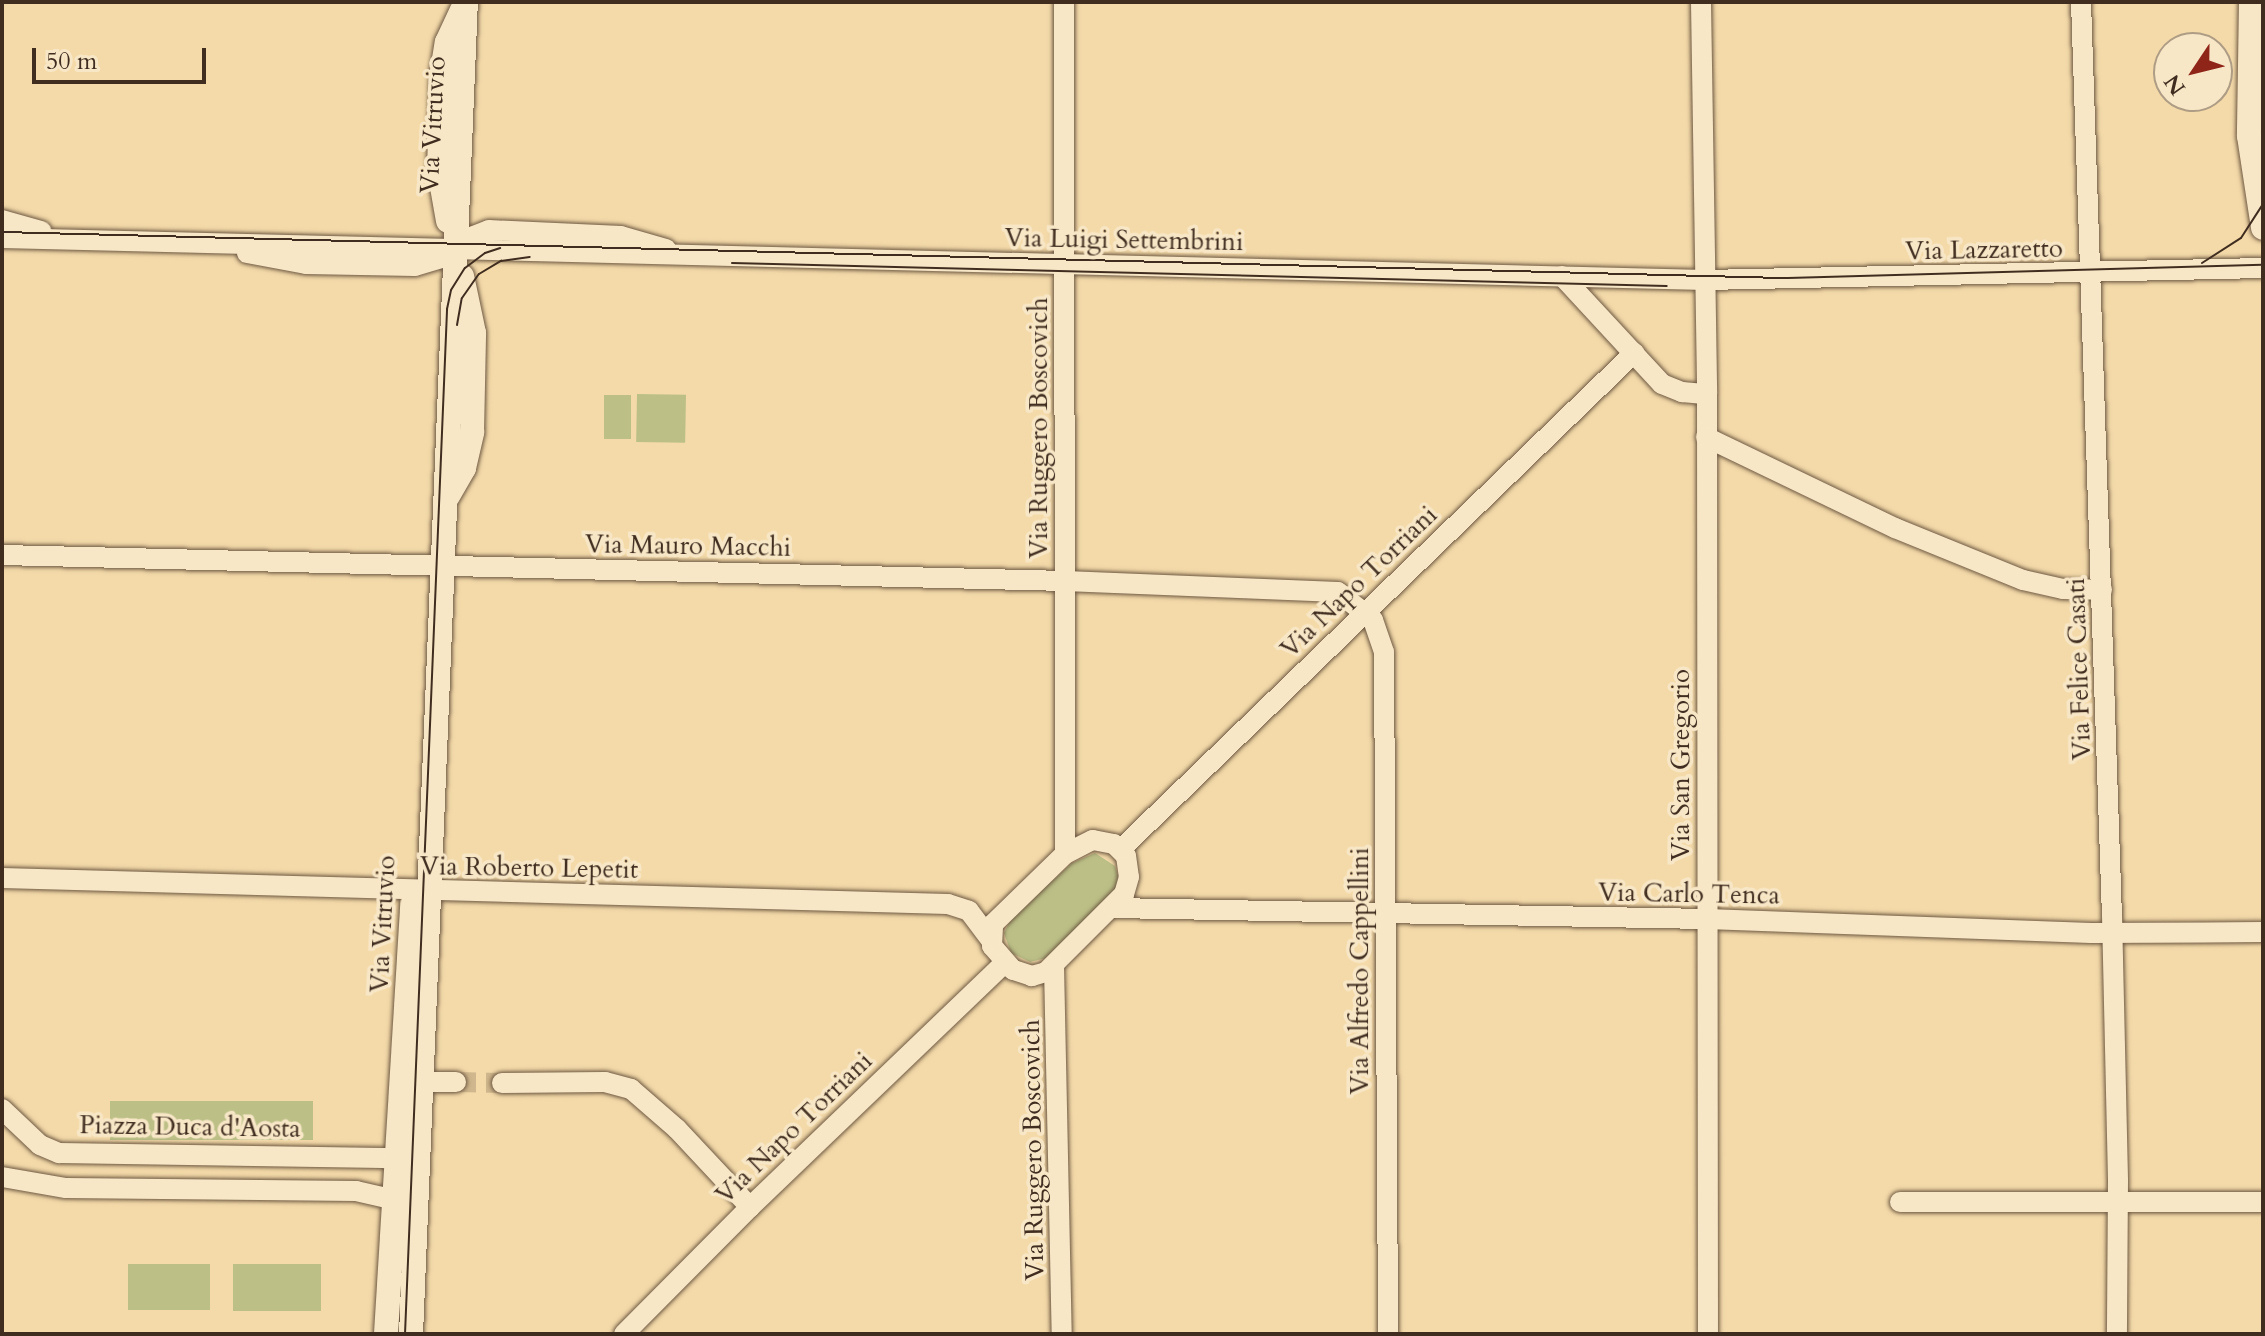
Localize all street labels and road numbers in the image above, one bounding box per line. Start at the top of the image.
street label: Via Vitruvio [414,56,452,194]
street label: Via Luigi Settembrini [1004,222,1244,258]
street label: Via Lazzaretto [1905,233,2063,267]
street label: Via Ruggero Boscovich [1023,297,1055,559]
street label: Via Napo Torriani [1274,499,1444,665]
street label: Via Mauro Macchi [585,529,791,563]
street label: Via Felice Casati [2060,577,2098,761]
street label: Via San Gregorio [1665,669,1697,861]
street label: Via Alfredo Cappellini [1344,847,1376,1095]
street label: Via Roberto Lepetit [420,850,638,886]
street label: Via Vitruvio [364,855,402,993]
street label: Via Carlo Tenca [1598,877,1780,911]
street label: Via Ruggero Boscovich [1015,1019,1051,1281]
street label: Via Napo Torriani [709,1045,879,1211]
street label: Piazza Duca d'Aosta [79,1109,301,1145]

